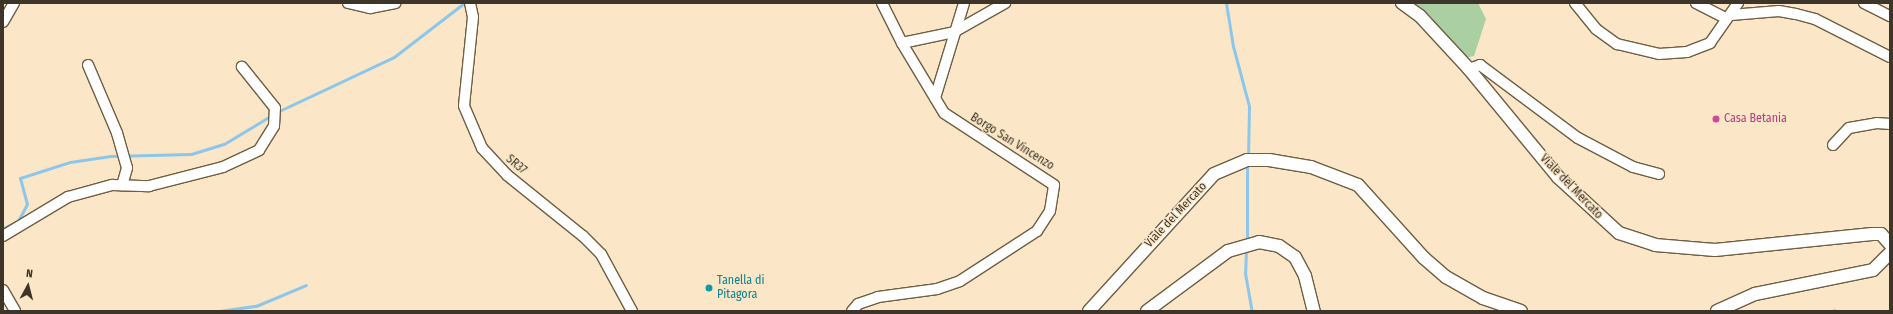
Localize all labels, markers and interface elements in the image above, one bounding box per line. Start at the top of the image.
street label: Borgo San Vincenzo [967,110,1057,174]
place label: Casa Betania [1724,112,1787,126]
marker: Casa Betania [1711,114,1721,124]
street label: SR37 [503,152,529,178]
street label: Viale del Mercato [1537,152,1605,222]
street label: Viale del Mercato [1142,179,1210,251]
north arrow [8,266,48,306]
text: N [25,267,34,280]
place label: Tanella di Pitagora [717,274,765,302]
marker: Tanella di Pitagora [704,283,714,293]

